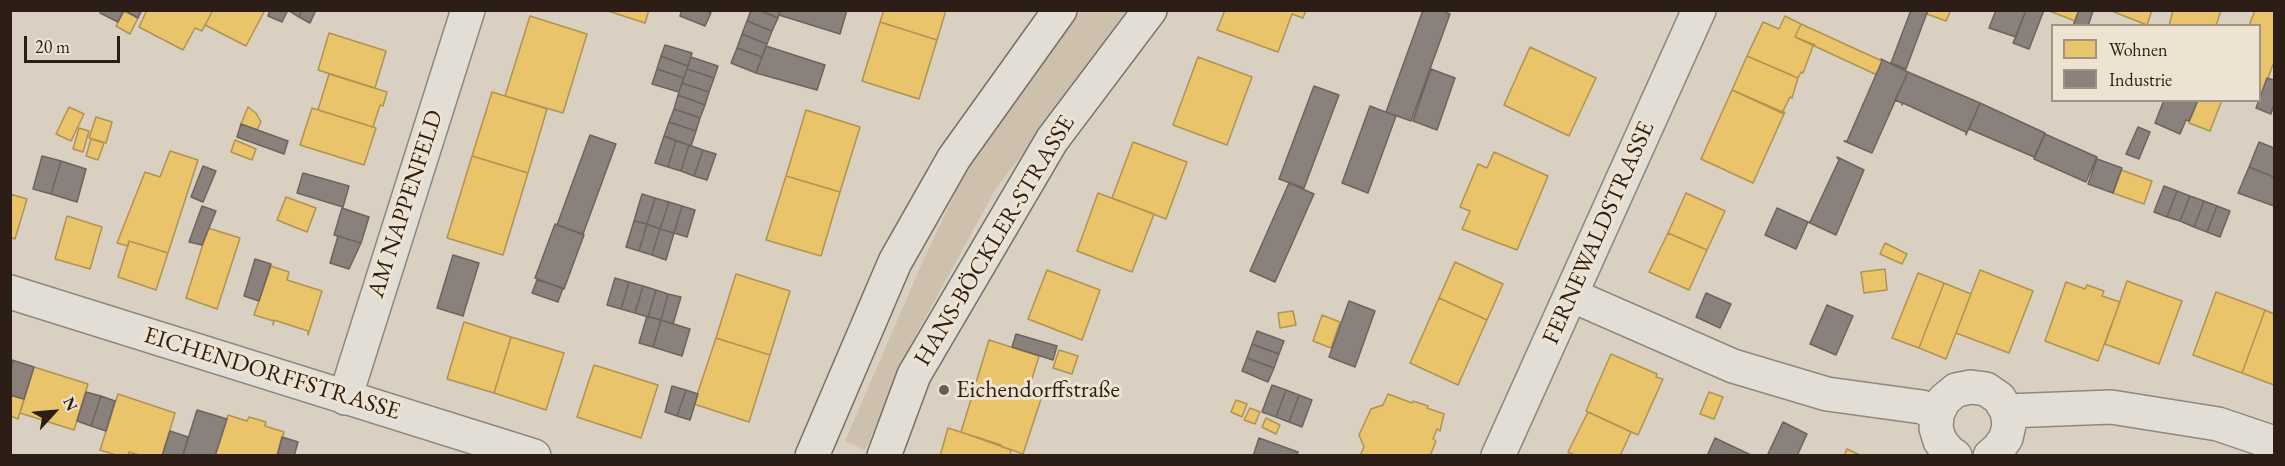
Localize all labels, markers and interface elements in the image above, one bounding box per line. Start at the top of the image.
scale bar [27,24,123,62]
legend [2051,24,2261,102]
text: 20 m [35,35,70,58]
text: Wohnen [2109,38,2168,61]
text: Industrie [2109,68,2172,91]
street label: AM NAPPENFELD [362,107,450,301]
street label: HANS-BÖCKLER-STRASSE [909,110,1081,372]
street label: FERNEWALDSTRASSE [1537,117,1661,349]
street label: EICHENDORFFSTRASSE [140,321,404,427]
place label: Eichendorffstraße [956,376,1120,404]
north arrow [24,382,84,442]
marker: Eichendorffstraße [937,383,951,397]
text: N [58,393,83,414]

